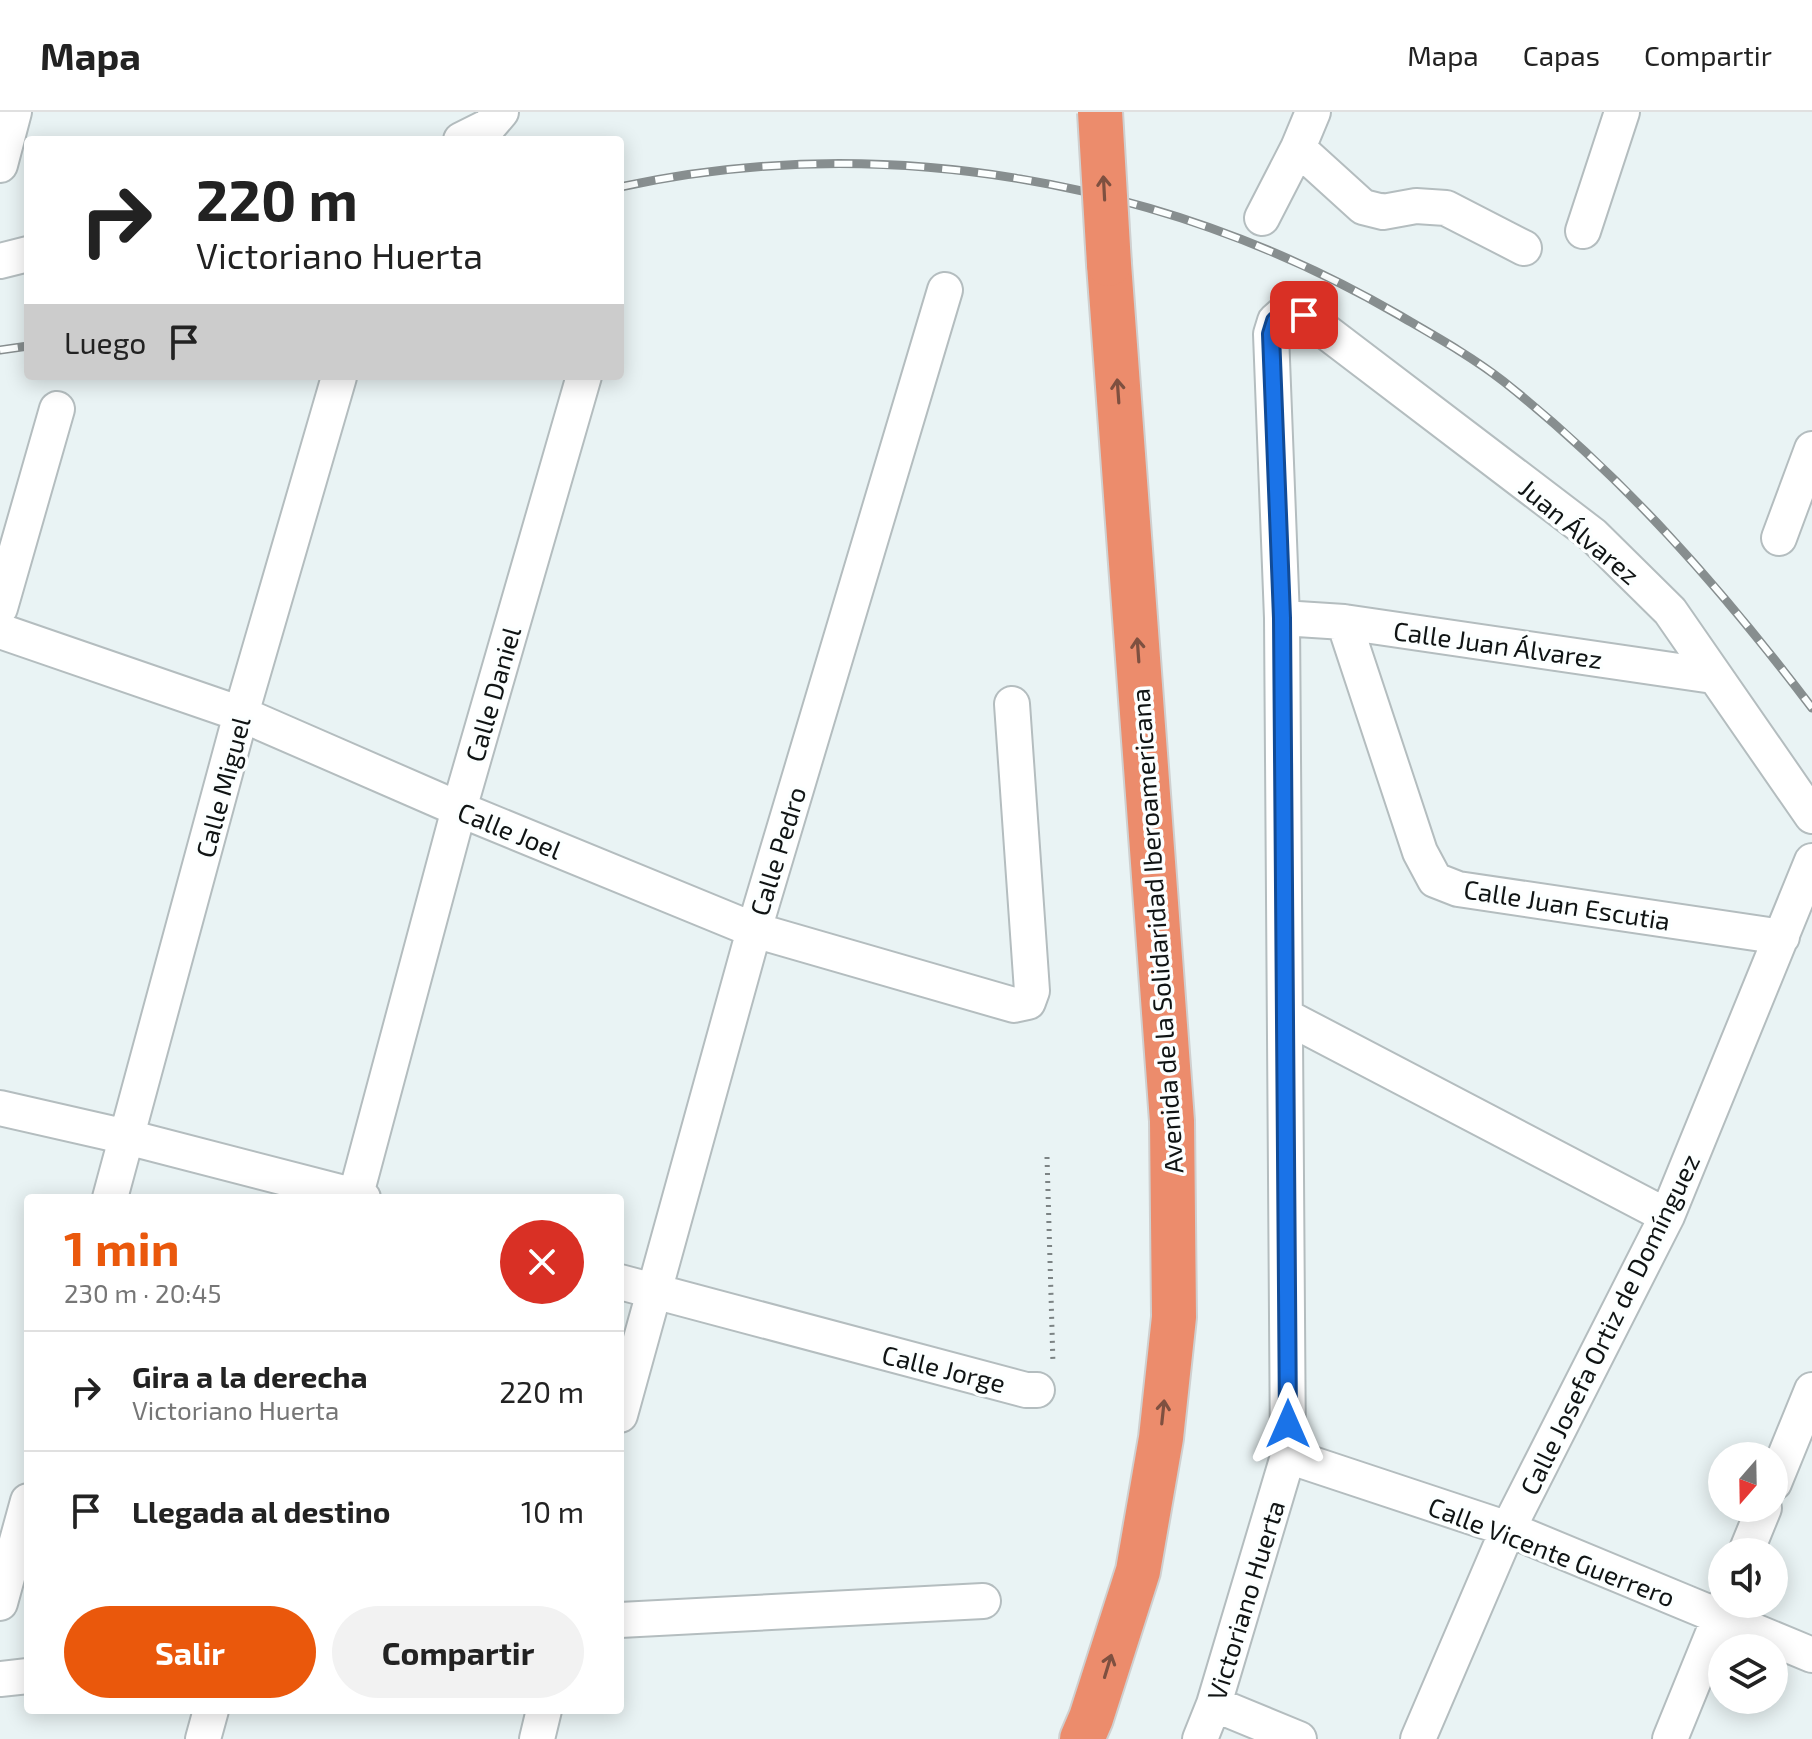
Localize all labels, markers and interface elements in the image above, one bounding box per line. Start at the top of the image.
text: Mapa [40,32,141,78]
text: Mapa [1407,38,1479,72]
text: Capas [1523,38,1600,72]
text: Compartir [1644,38,1772,72]
text: 220 m [196,165,358,232]
icon: right [64,168,168,272]
one-way arrow [1097,175,1112,202]
text: Victoriano Huerta [196,233,483,276]
pin [1270,281,1338,349]
icon: arrive [1282,293,1326,337]
icon: arrive [162,320,206,364]
text: Luego [64,324,146,360]
one-way arrow [1110,378,1125,405]
street label: Juan Álvarez [1514,472,1646,590]
street label: Calle Juan Álvarez [1392,614,1604,674]
street label: Calle Daniel [458,623,526,765]
one-way arrow [1130,637,1145,664]
street label: Avenida de la Solidaridad Iberoamericana [1124,687,1188,1175]
street label: Calle Miguel [188,713,256,861]
street label: Calle Pedro [743,783,811,919]
street label: Calle Joel [454,795,567,865]
street label: Calle Juan Escutia [1462,872,1672,936]
street label: Calle Josefa Ortiz de Domínguez [1513,1149,1705,1499]
text: 1 min [64,1218,180,1276]
button: close [500,1220,584,1304]
text: 230 m · 20:45 [64,1277,221,1308]
street label: Calle Jorge [879,1338,1009,1398]
text: Gira a la derecha [132,1358,368,1394]
icon: right [64,1369,108,1413]
text: 220 m [499,1373,584,1409]
position arrow [1246,1382,1330,1466]
text: Victoriano Huerta [132,1394,339,1425]
one-way arrow [1156,1399,1171,1426]
north arrow [1708,1442,1788,1522]
map controls [1708,1442,1788,1714]
icon: arrive [64,1489,108,1533]
street label: Calle Vicente Guerrero [1424,1490,1680,1612]
text: Llegada al destino [132,1493,391,1529]
text: 10 m [521,1493,584,1529]
street label: Victoriano Huerta [1200,1496,1290,1704]
button: sound [1708,1538,1788,1618]
button: Salir [64,1606,316,1698]
button: Compartir [332,1606,584,1698]
button: layers [1708,1634,1788,1714]
one-way arrow [1101,1653,1116,1679]

